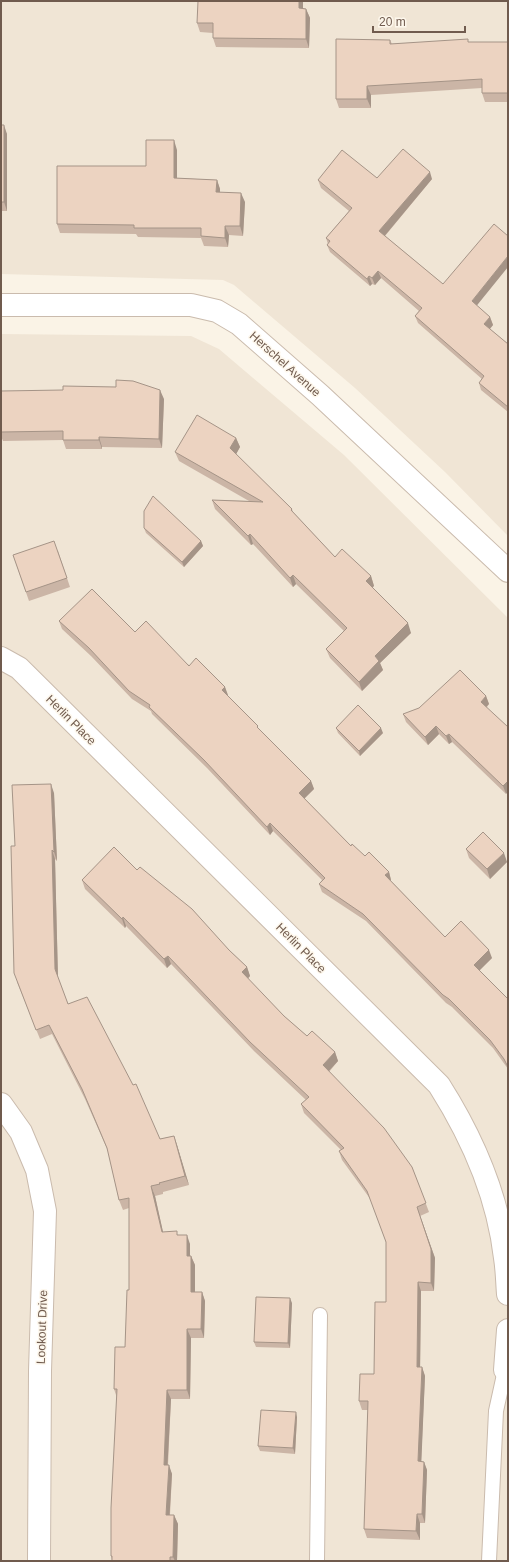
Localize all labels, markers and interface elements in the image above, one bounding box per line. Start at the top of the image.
scale bar [373,8,465,34]
text: 20 m [379,15,406,29]
street label: Herschel Avenue [247,329,324,400]
street label: Herlin Place [43,692,99,748]
street label: Herlin Place [273,920,329,976]
street label: Lookout Drive [34,1289,50,1364]

